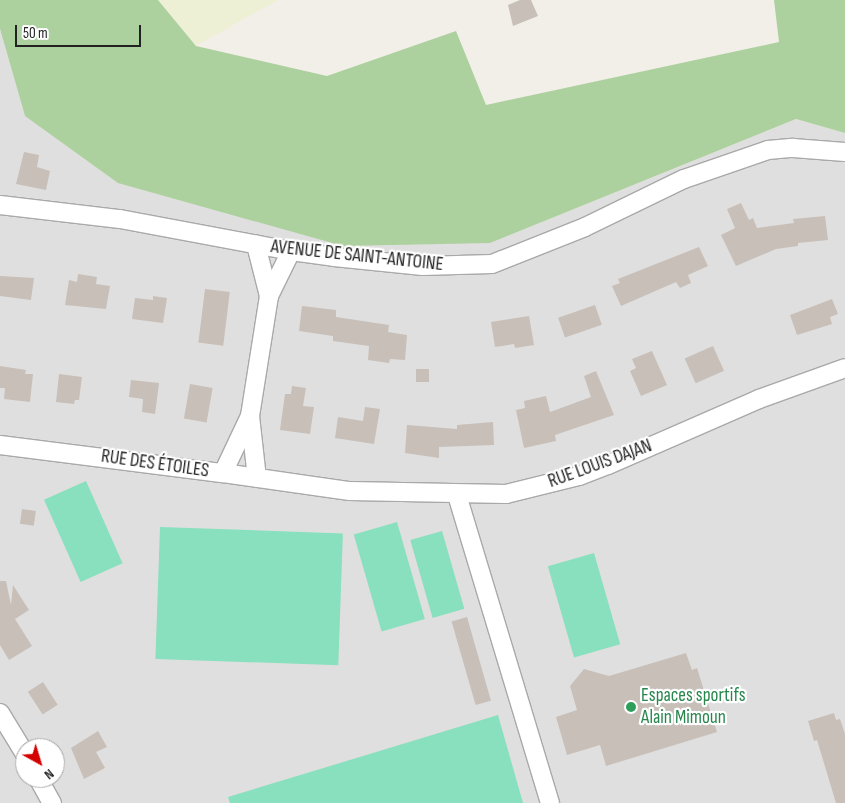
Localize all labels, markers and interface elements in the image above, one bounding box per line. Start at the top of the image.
scale bar [18,15,144,47]
text: 50 m [23,24,48,43]
street label: AVENUE DE SAINT-ANTOINE [270,236,444,276]
street label: RUE LOUIS DAJAN [545,435,655,493]
street label: RUE DES ÉTOILES [100,445,210,483]
place label: Espaces sportifs Alain Mimoun [641,685,746,729]
marker: Espaces sportifs Alain Mimoun [625,701,637,713]
north arrow [15,738,65,788]
text: N [41,765,57,783]

